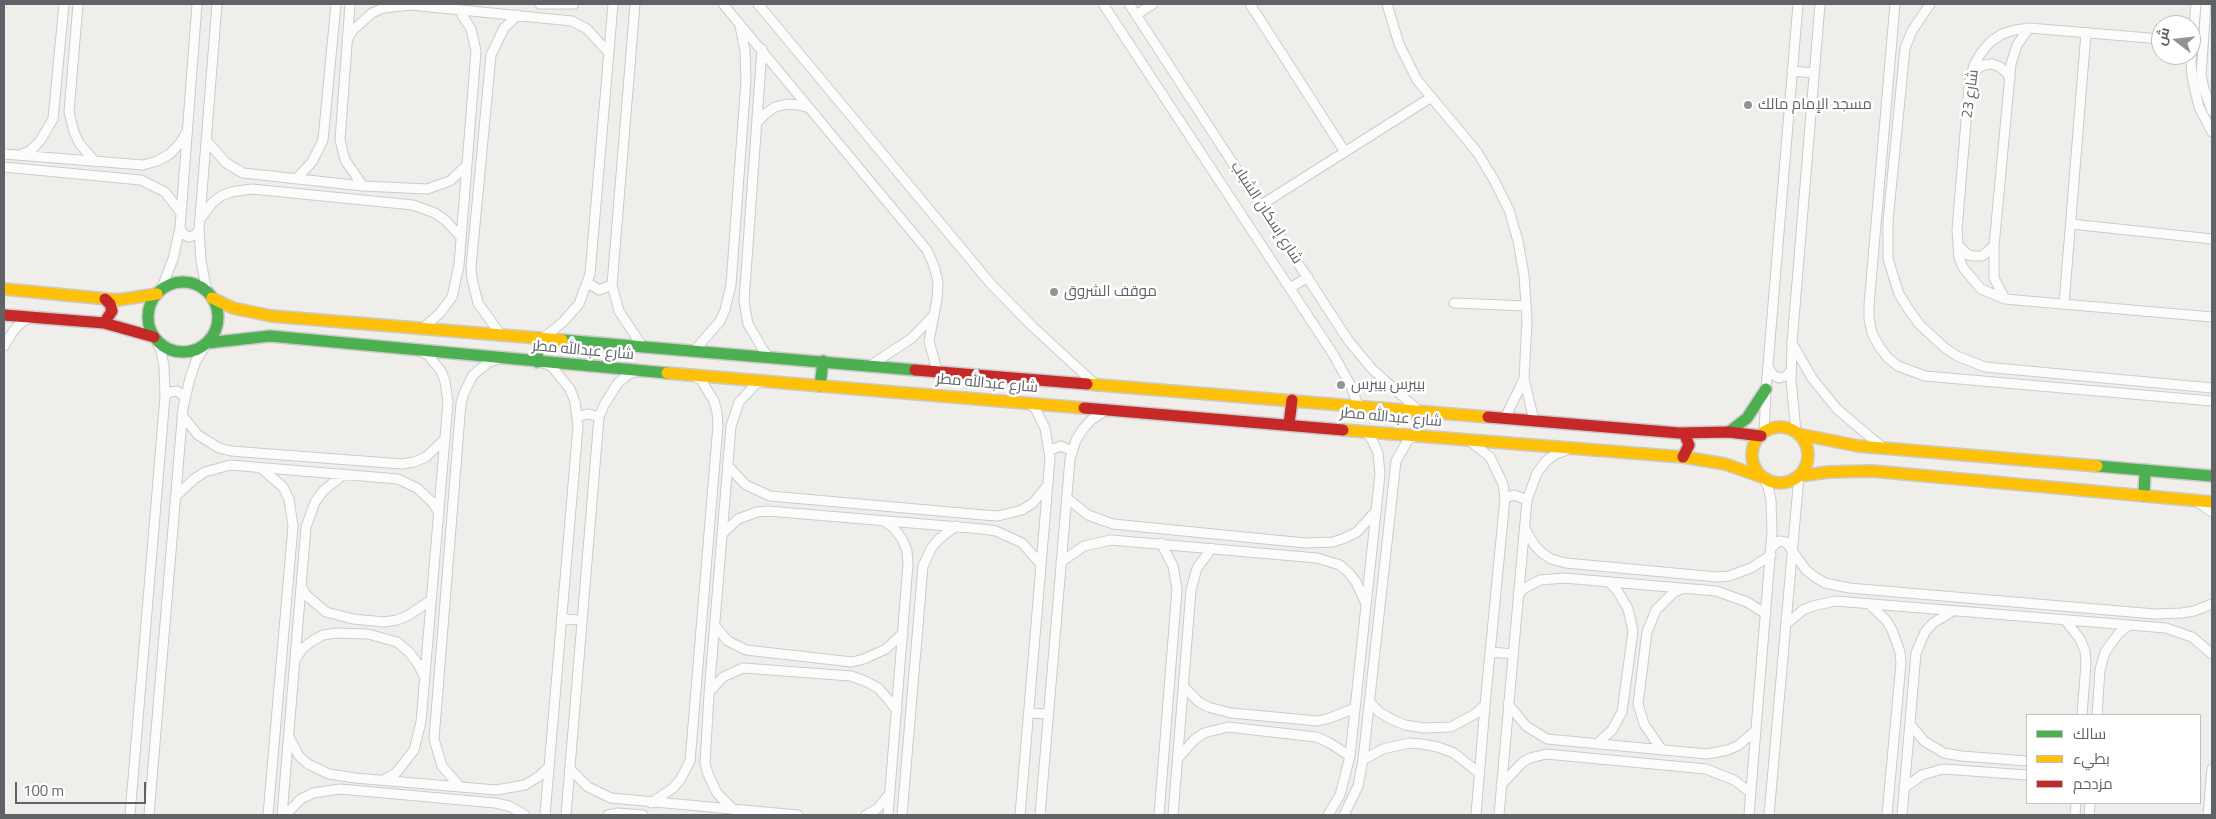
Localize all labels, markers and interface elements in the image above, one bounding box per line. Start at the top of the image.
north arrow [2151,15,2201,65]
text: ش [2149,24,2175,48]
street label: شارع 23 [1959,68,1983,120]
place label: مسجد الإمام مالك [1758,96,1872,114]
marker: مسجد الإمام مالك [1742,99,1754,111]
street label: شارع إسكان الشباب [1226,159,1306,267]
place label: موقف الشروق [1064,283,1157,301]
marker: موقف الشروق [1048,286,1060,298]
street label: شارع عبدالله مطر [531,338,635,364]
street label: شارع عبدالله مطر [935,371,1039,397]
place label: بيبرس بيبرس [1351,376,1425,394]
marker: بيبرس بيبرس [1335,379,1347,391]
street label: شارع عبدالله مطر [1339,405,1443,431]
legend [2026,714,2201,804]
text: سالك [2073,722,2106,745]
text: بطيء [2073,747,2110,770]
scale bar [18,772,149,804]
text: مزدحم [2073,772,2113,795]
text: 100 m [23,779,64,802]

